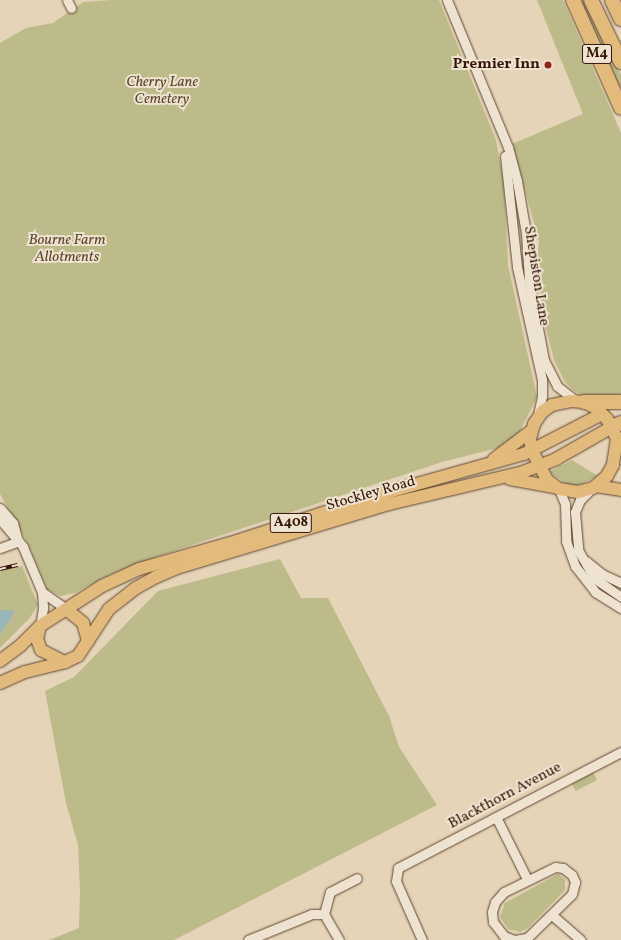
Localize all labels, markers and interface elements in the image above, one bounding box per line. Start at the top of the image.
road number: M4 [581,42,613,66]
place label: Premier Inn [453,56,540,74]
marker: Premier Inn [543,60,553,70]
park label: Cherry Lane Cemetery [126,73,198,108]
street label: Shepiston Lane [519,225,553,327]
park label: Bourne Farm Allotments [29,231,105,266]
street label: Stockley Road [324,473,418,515]
road number: A408 [269,511,313,535]
street label: Blackthorn Avenue [445,759,565,833]

